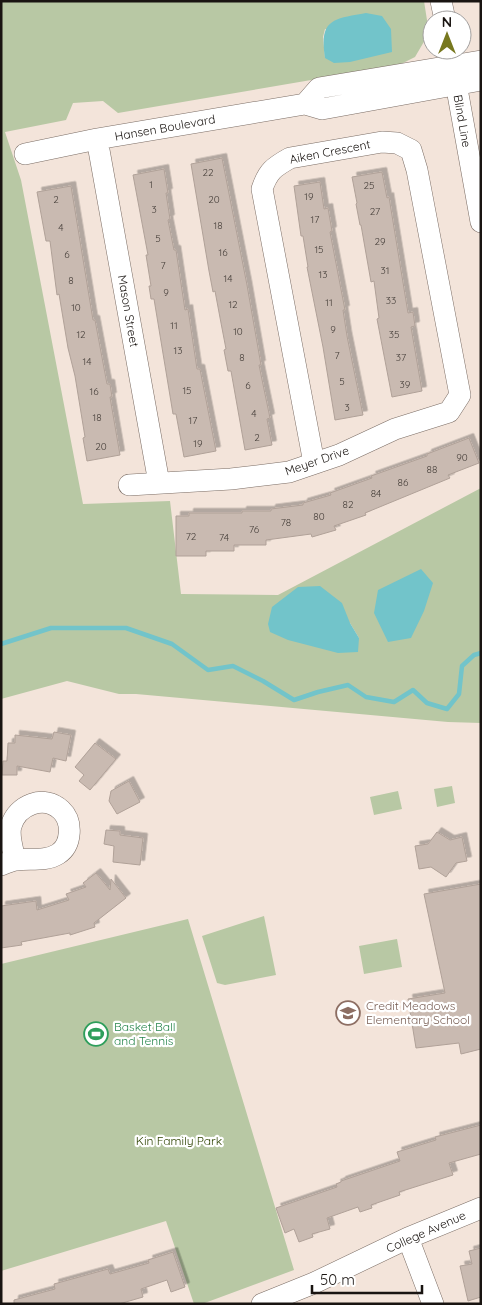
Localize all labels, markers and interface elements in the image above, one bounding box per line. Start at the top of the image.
north arrow [422,10,472,60]
text: N [442,13,452,31]
street label: Blind Line [450,93,475,149]
street label: Hansen Boulevard [113,111,216,144]
street label: Aiken Crescent [288,136,372,167]
house number: 22 [202,166,214,179]
house number: 1 [149,178,153,191]
house number: 25 [364,179,375,192]
house number: 19 [304,190,314,203]
house number: 2 [53,193,59,206]
house number: 20 [208,193,220,206]
house number: 3 [151,203,157,216]
house number: 27 [370,205,380,218]
house number: 17 [311,213,319,226]
house number: 18 [213,219,223,232]
house number: 4 [58,221,64,234]
house number: 5 [155,232,161,245]
house number: 29 [374,235,386,248]
house number: 15 [314,243,324,256]
house number: 16 [218,246,228,259]
house number: 6 [64,248,70,261]
house number: 7 [160,259,166,272]
house number: 31 [381,264,389,277]
house number: 13 [319,268,327,281]
house number: 14 [224,272,232,285]
house number: 8 [68,274,74,287]
street label: Mason Street [115,274,142,348]
house number: 9 [163,286,169,299]
house number: 33 [386,294,396,307]
house number: 11 [325,296,333,309]
house number: 12 [228,298,238,311]
house number: 10 [71,301,81,314]
house number: 11 [170,319,178,332]
house number: 9 [330,323,336,336]
house number: 10 [233,325,243,338]
house number: 12 [76,328,86,341]
house number: 35 [389,328,399,341]
house number: 13 [174,344,182,357]
house number: 7 [334,349,340,362]
house number: 8 [239,351,245,364]
house number: 37 [396,351,406,364]
house number: 14 [83,355,91,368]
house number: 5 [339,375,345,388]
house number: 39 [400,378,411,391]
house number: 6 [245,379,251,392]
house number: 15 [182,384,192,397]
house number: 16 [89,385,99,398]
house number: 3 [344,401,350,414]
house number: 4 [251,407,257,420]
house number: 18 [92,411,102,424]
house number: 17 [189,414,197,427]
house number: 2 [254,431,260,444]
house number: 19 [193,437,203,450]
house number: 20 [95,440,107,453]
street label: Meyer Drive [283,442,351,479]
house number: 90 [456,451,468,464]
house number: 88 [427,463,437,476]
house number: 86 [398,476,409,489]
house number: 84 [371,487,381,500]
house number: 82 [343,498,354,511]
house number: 80 [313,510,325,523]
house number: 78 [281,516,291,529]
house number: 76 [249,523,260,536]
house number: 72 [186,530,197,543]
house number: 74 [219,531,229,544]
place label: Credit Meadows Elementary School [366,998,470,1027]
school or university icon: Credit Meadows Elementary School [335,1000,361,1026]
place label: Basket Ball and Tennis [114,1019,176,1048]
sports icon: Basket Ball and Tennis [83,1021,109,1047]
park label: Kin Family Park [136,1133,222,1148]
street label: College Avenue [384,1207,468,1256]
scale bar [312,1262,422,1294]
text: 50 m [320,1270,355,1289]

